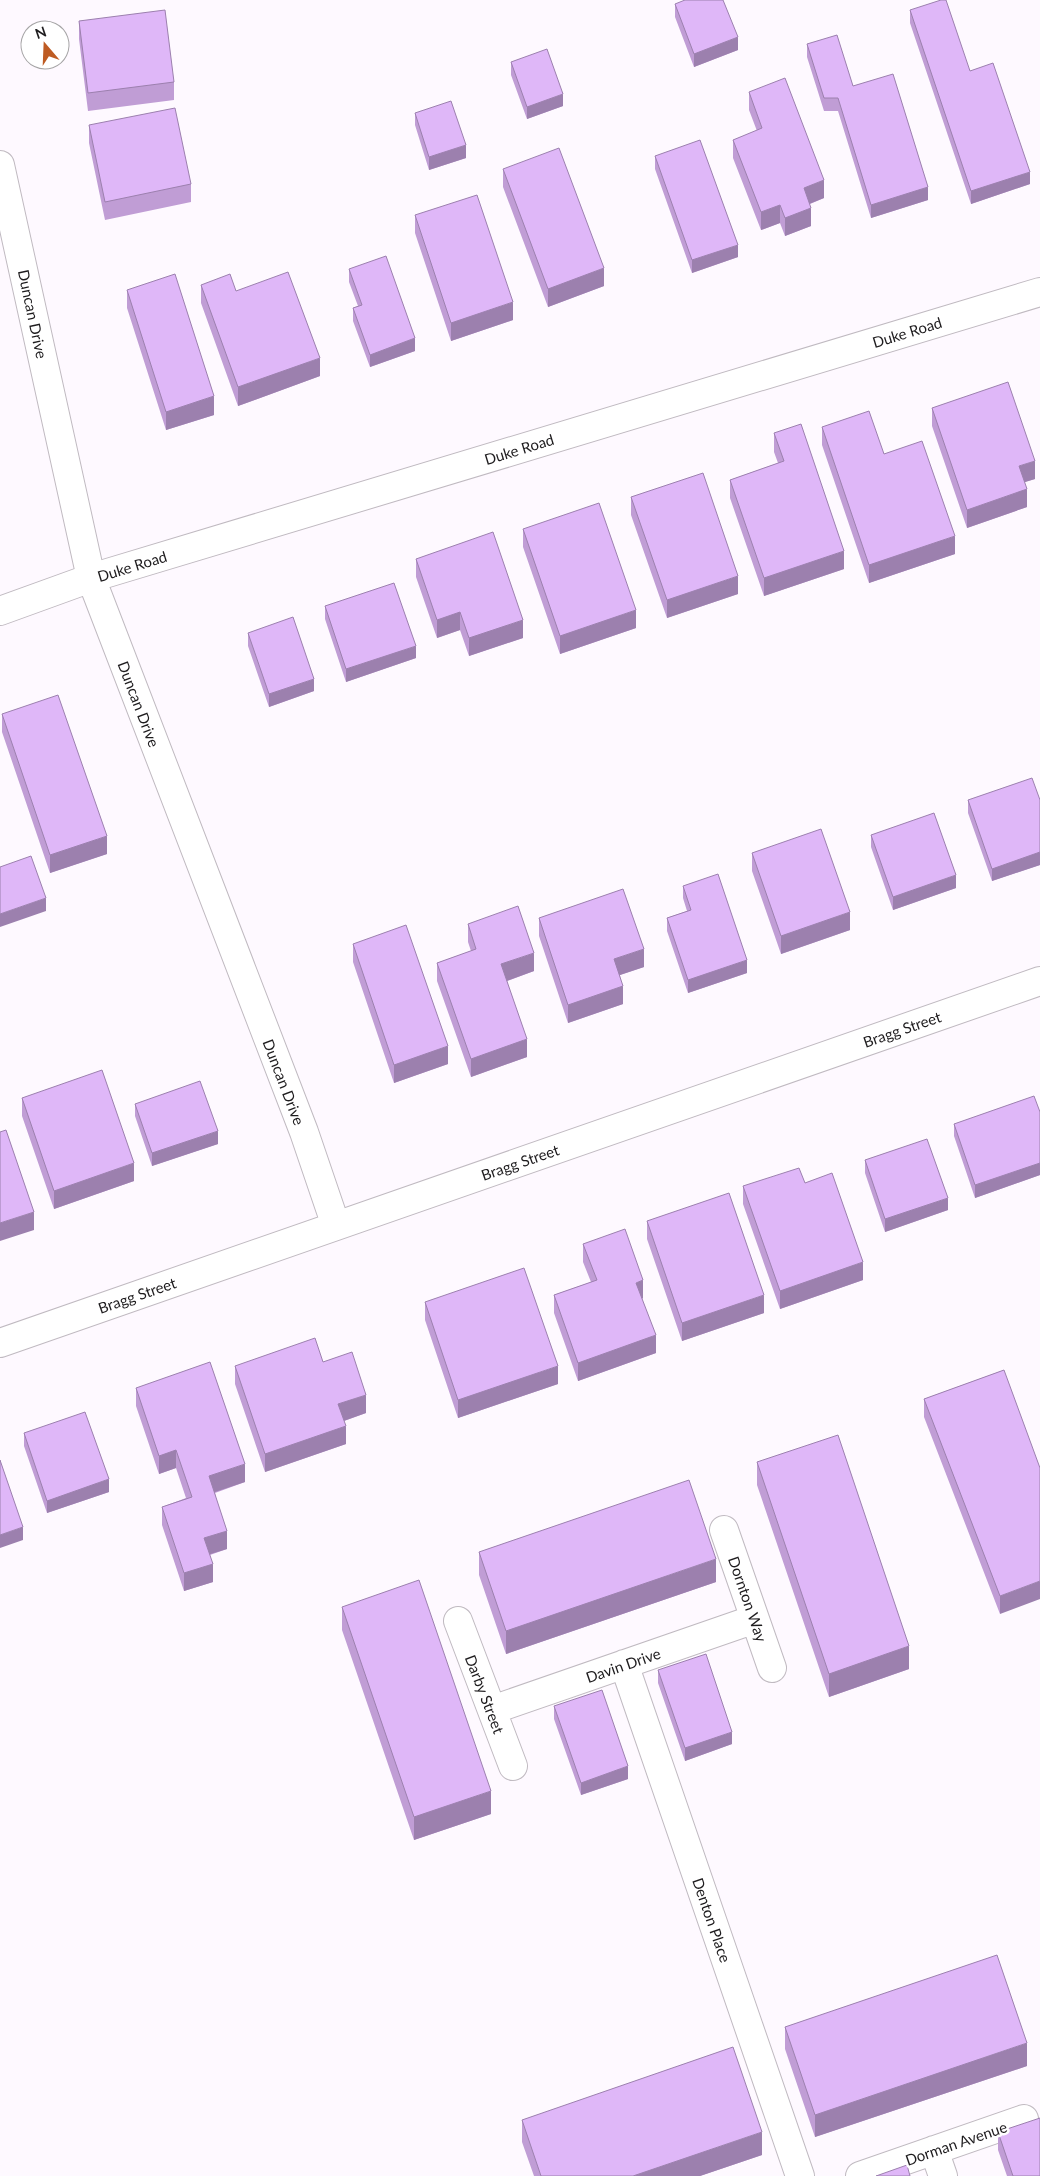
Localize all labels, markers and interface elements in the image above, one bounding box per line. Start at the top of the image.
north arrow [20,20,70,70]
text: N [33,22,48,42]
street label: Duncan Drive [15,268,51,360]
street label: Duke Road [870,313,944,351]
street label: Duke Road [482,430,556,468]
street label: Duke Road [95,547,169,585]
street label: Duncan Drive [114,658,164,750]
street label: Bragg Street [861,1007,944,1051]
street label: Duncan Drive [259,1036,309,1128]
street label: Bragg Street [479,1140,562,1184]
street label: Bragg Street [96,1273,179,1317]
street label: Dornton Way [725,1554,771,1644]
street label: Davin Drive [583,1644,663,1686]
street label: Darby Street [462,1652,509,1737]
street label: Denton Place [689,1875,735,1965]
street label: Dorman Avenue [903,2117,1009,2169]

